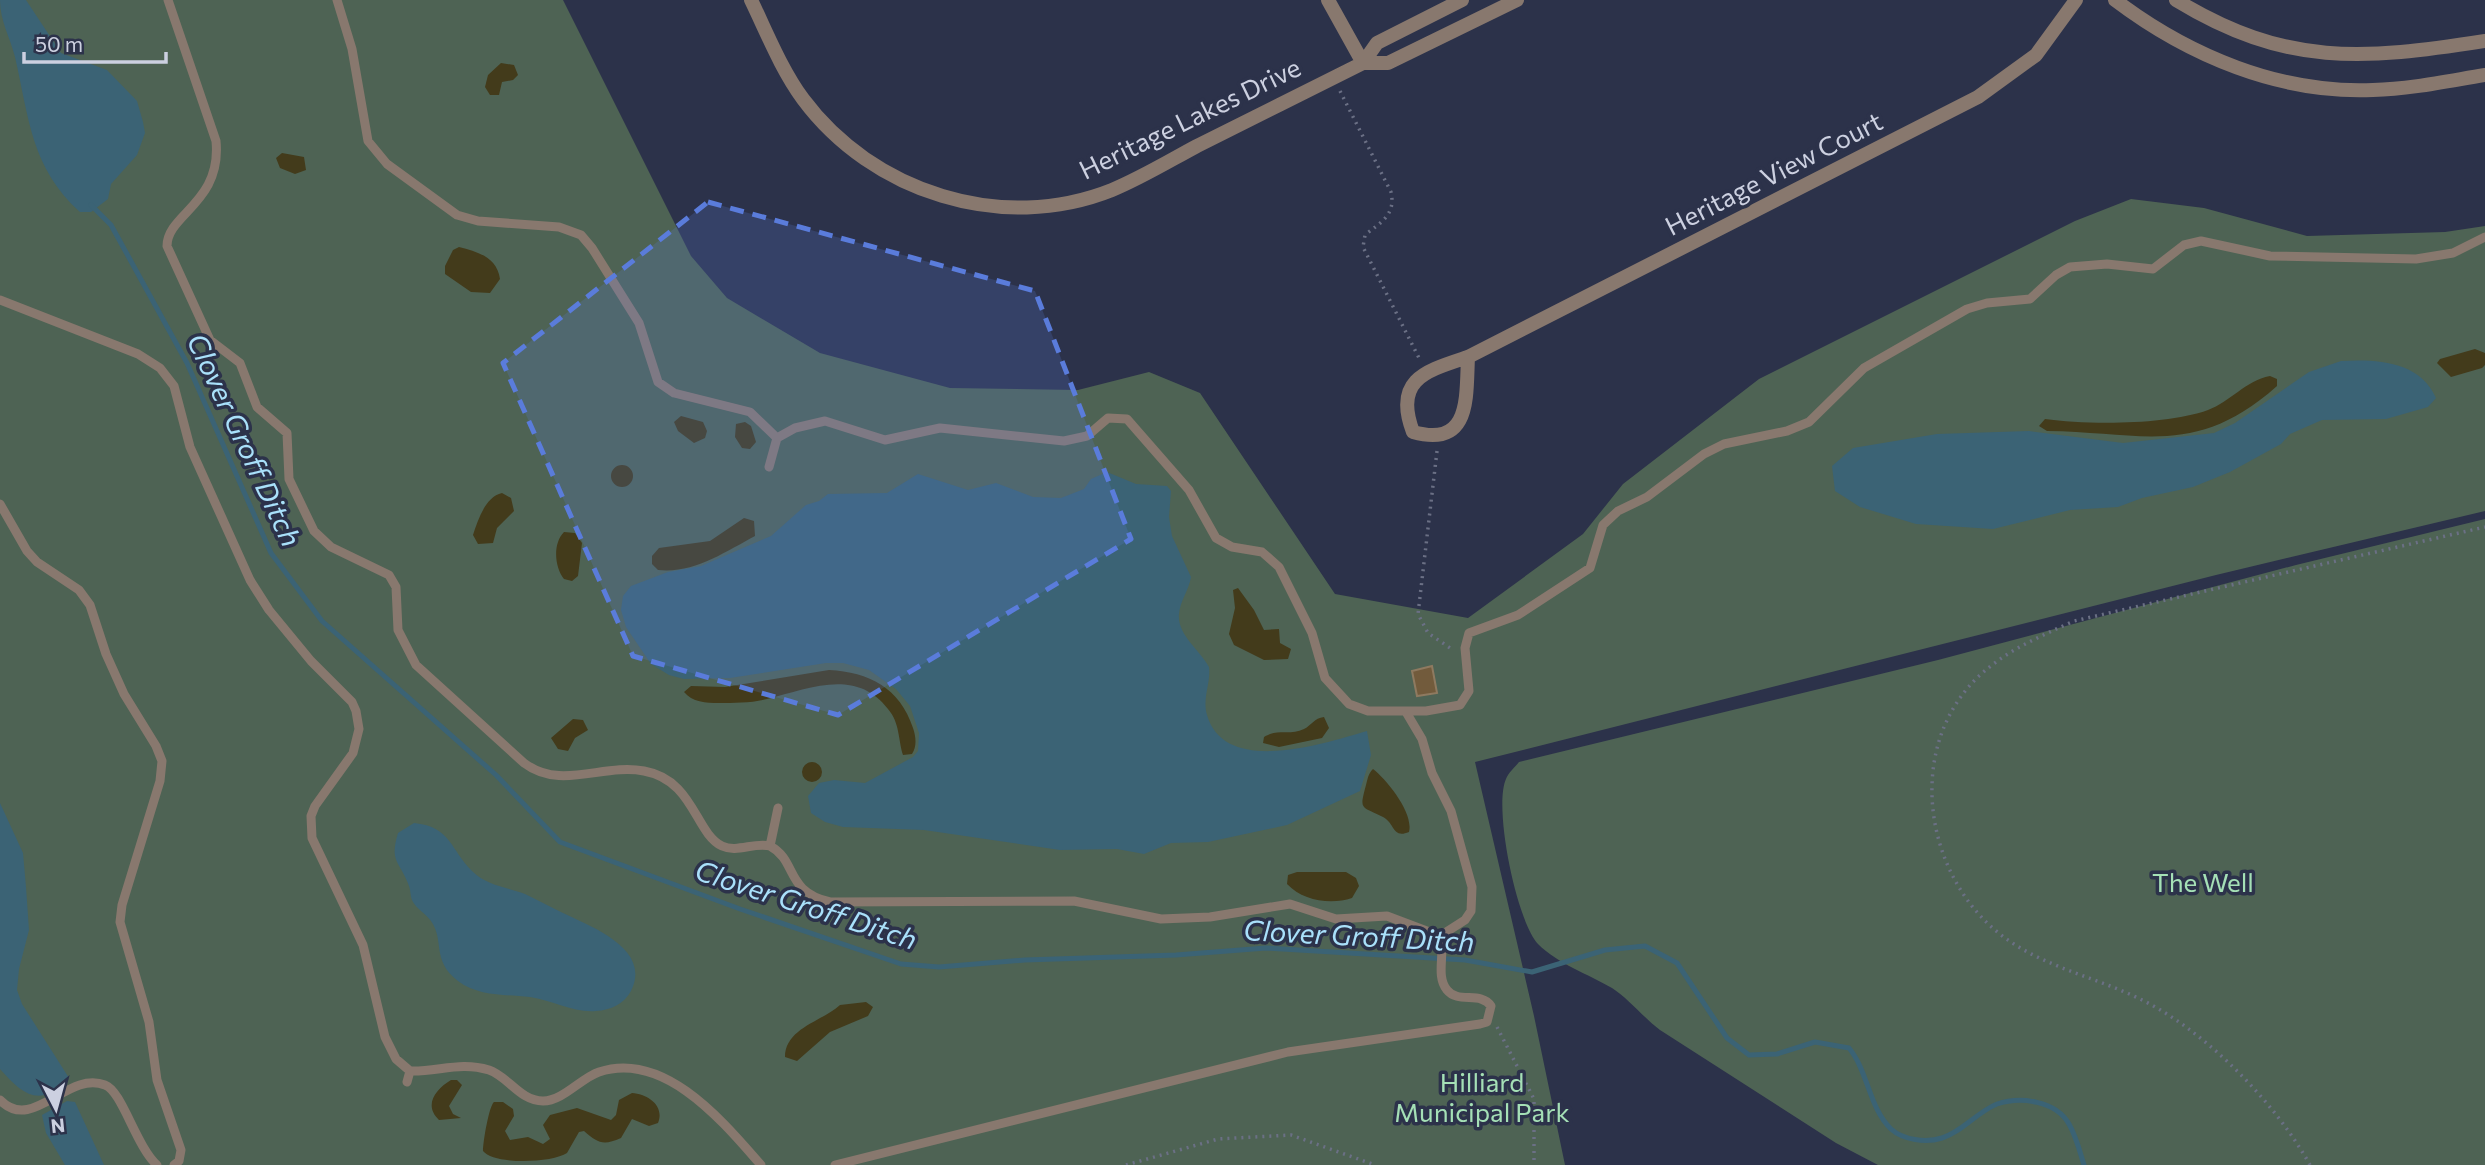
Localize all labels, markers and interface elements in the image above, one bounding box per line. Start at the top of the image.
scale bar [24,21,166,65]
text: 50 m [35,31,83,56]
street label: Heritage Lakes Drive [1074,51,1305,185]
street label: Heritage View Court [1660,104,1887,241]
water label: Clover Groff Ditch [181,328,309,551]
water label: Clover Groff Ditch [691,852,921,956]
park label: The Well [2152,866,2254,897]
water label: Clover Groff Ditch [1243,912,1475,958]
park label: Hilliard Municipal Park [1394,1066,1570,1127]
north arrow [21,1074,91,1144]
text: N [50,1114,66,1139]

